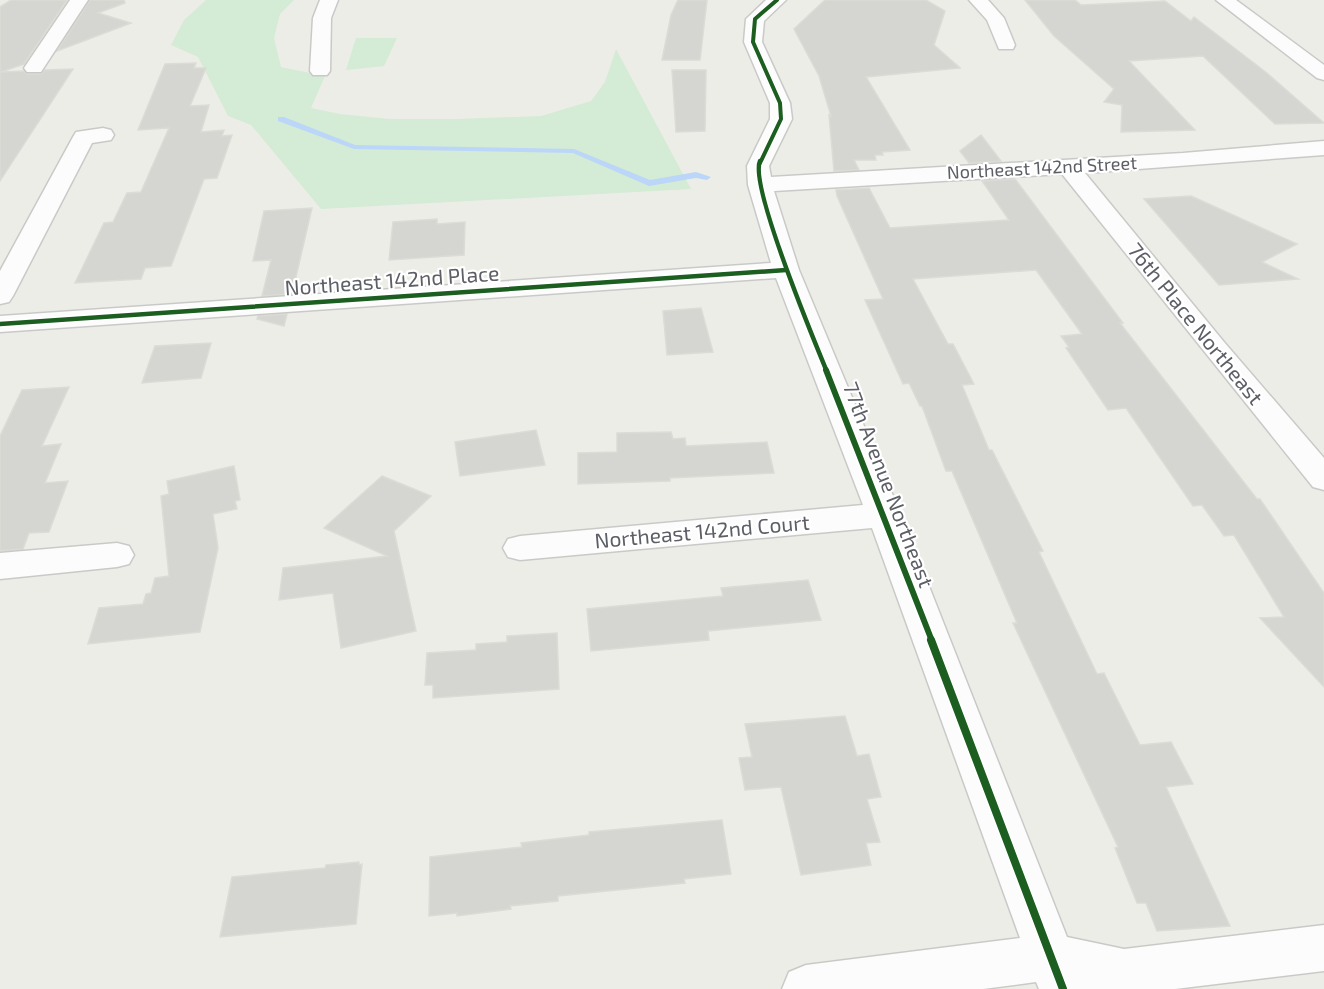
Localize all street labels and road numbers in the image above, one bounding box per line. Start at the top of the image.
street label: Northeast 142nd Street [946,151,1138,183]
street label: 76th Place Northeast [1123,237,1269,409]
street label: Northeast 142nd Place [284,260,500,299]
street label: 77th Avenue Northeast [839,378,940,591]
street label: Northeast 142nd Court [593,509,810,552]

